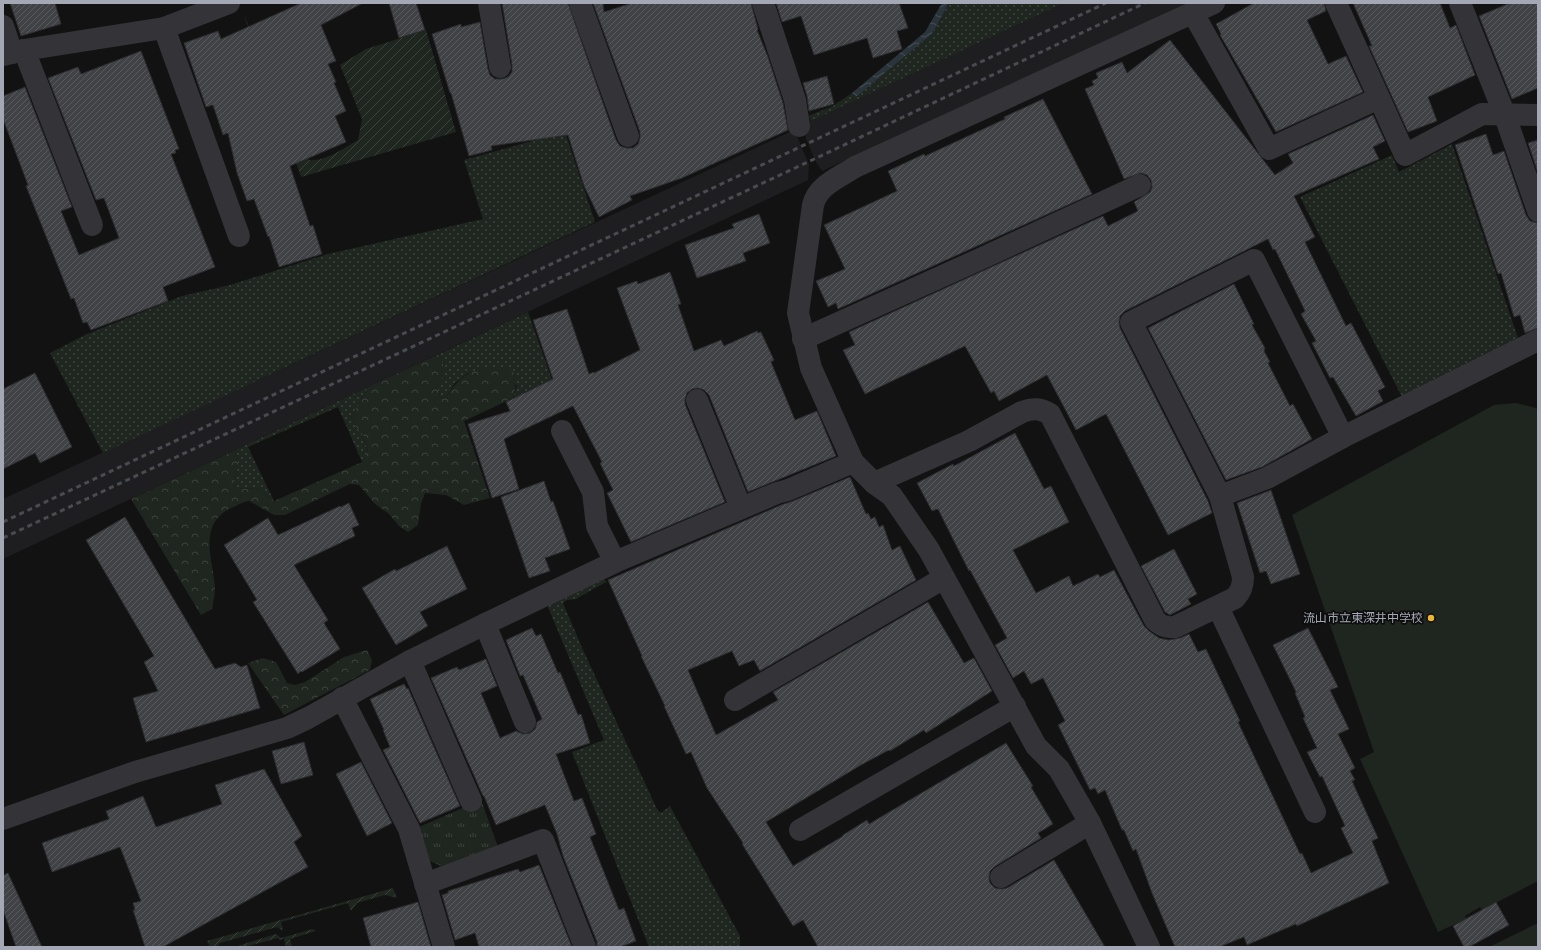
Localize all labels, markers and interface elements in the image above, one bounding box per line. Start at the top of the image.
place label: 流山市立東深井中学校 [1303,611,1423,624]
marker: 流山市立東深井中学校 [1426,613,1436,623]

